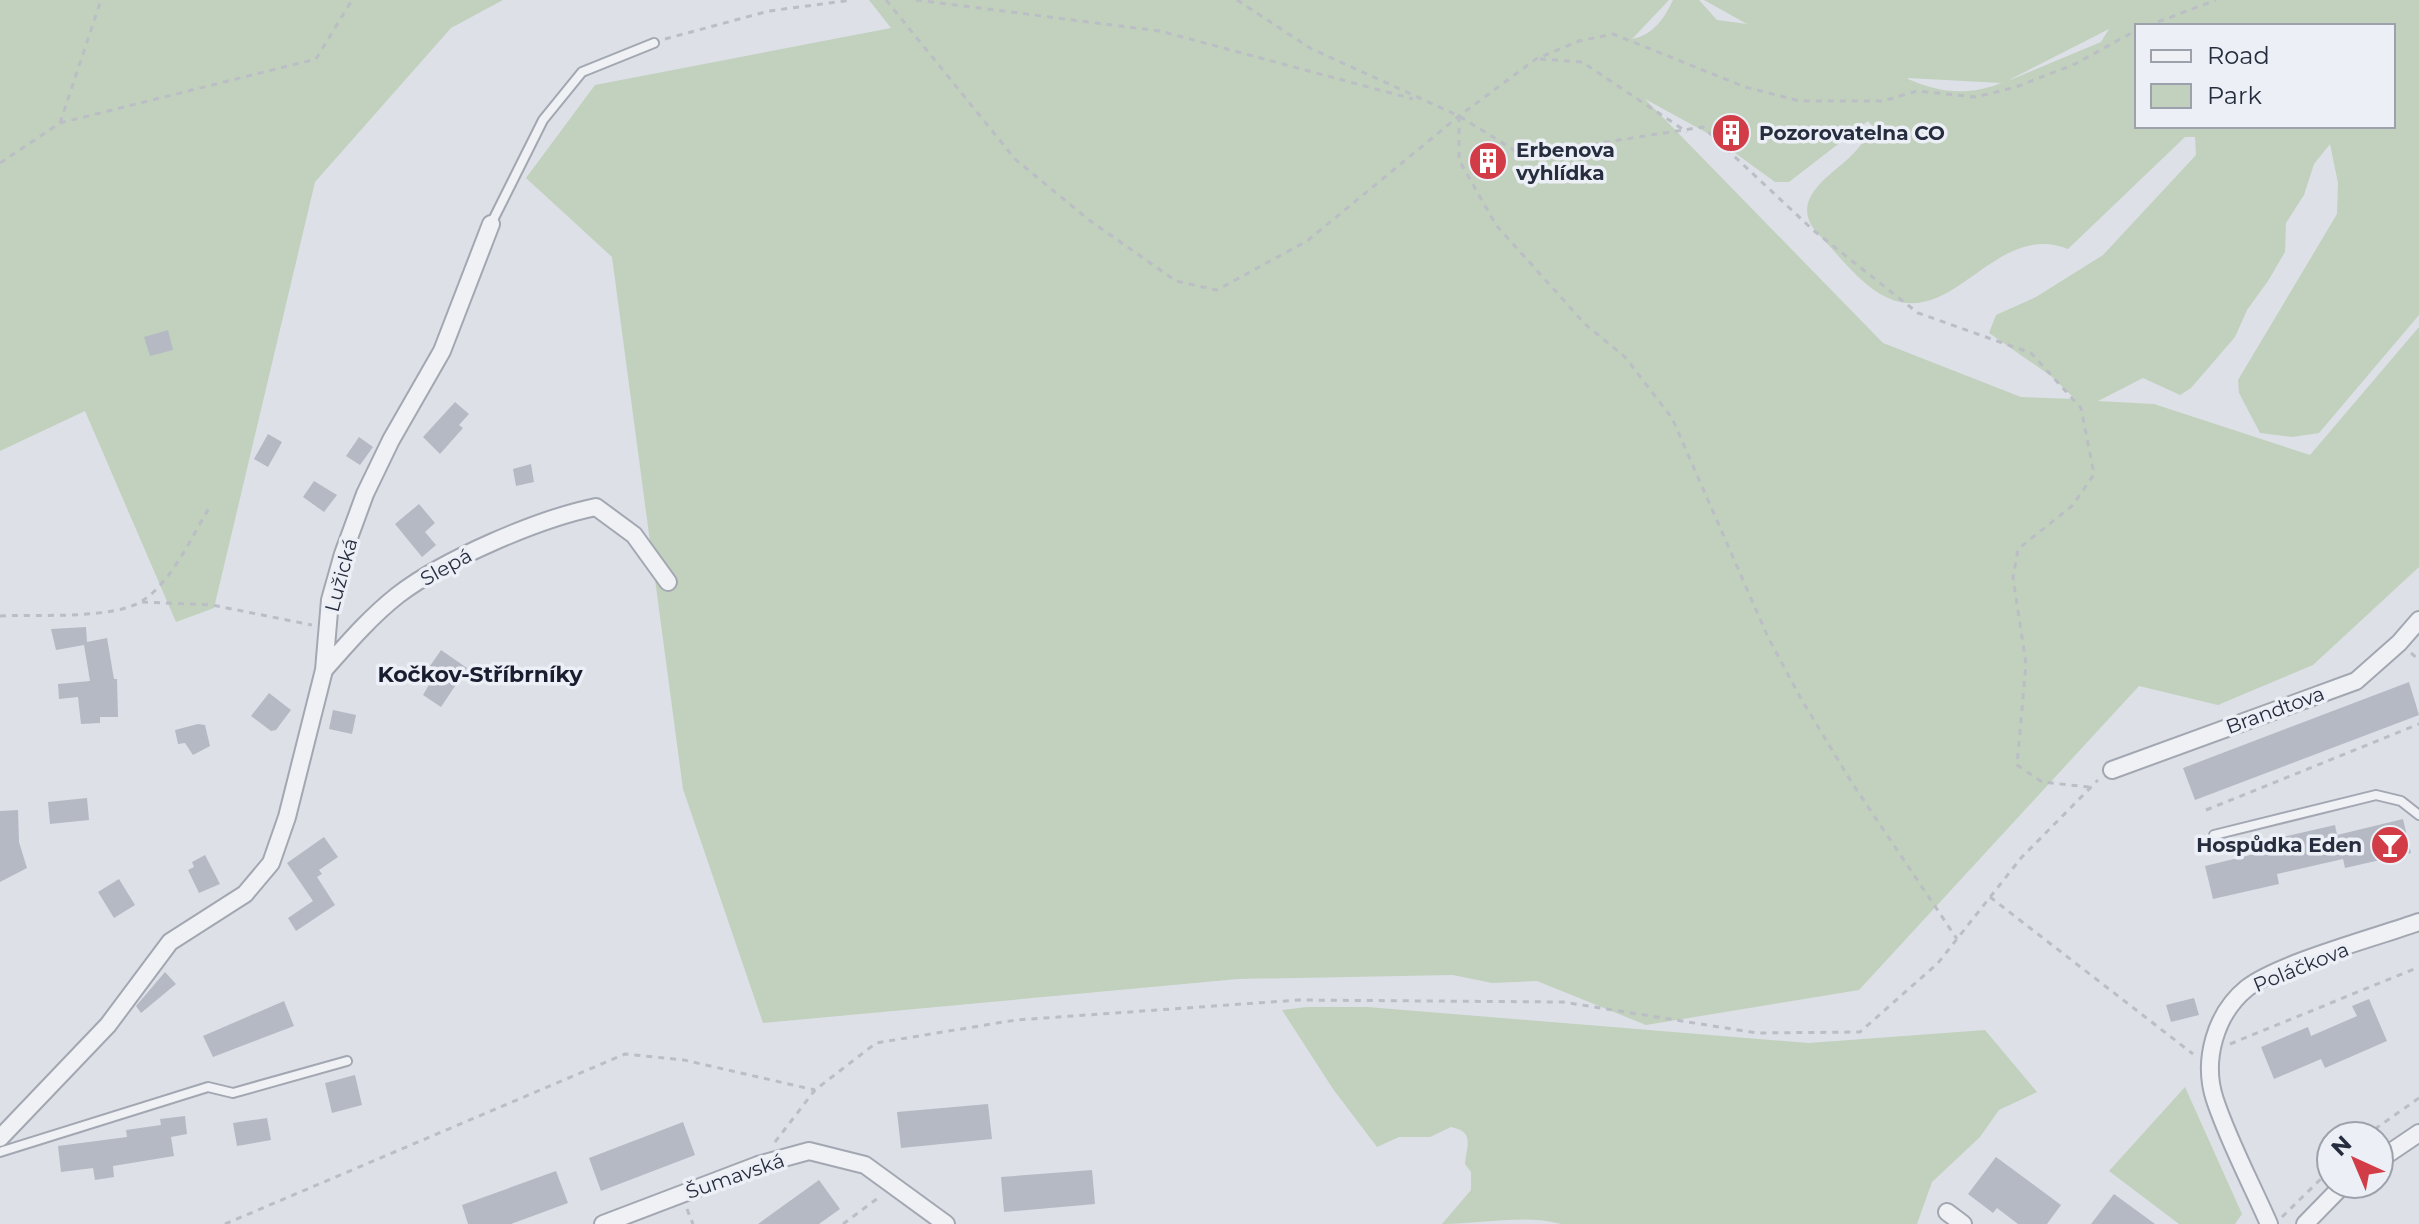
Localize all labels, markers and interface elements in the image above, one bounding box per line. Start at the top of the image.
legend [2135,24,2395,128]
text: Road [2207,41,2270,70]
text: Park [2207,81,2262,110]
building icon: Pozorovatelna CO [1710,112,1752,154]
place label: Pozorovatelna CO [1759,121,1945,145]
place label: Erbenova vyhlídka [1515,138,1615,185]
building icon: Erbenova vyhlídka [1467,140,1509,182]
street label: Lužická [320,536,362,614]
street label: Slepá [416,543,476,591]
district label: Kočkov-Stříbrníky [377,661,583,688]
street label: Brandtova [2222,681,2328,739]
bar icon: Hospůdka Eden [2369,824,2411,866]
place label: Hospůdka Eden [2196,833,2362,857]
street label: Poláčkova [2250,937,2352,997]
north arrow [2315,1120,2395,1200]
text: N [2326,1130,2357,1162]
street label: Šumavská [683,1148,787,1204]

